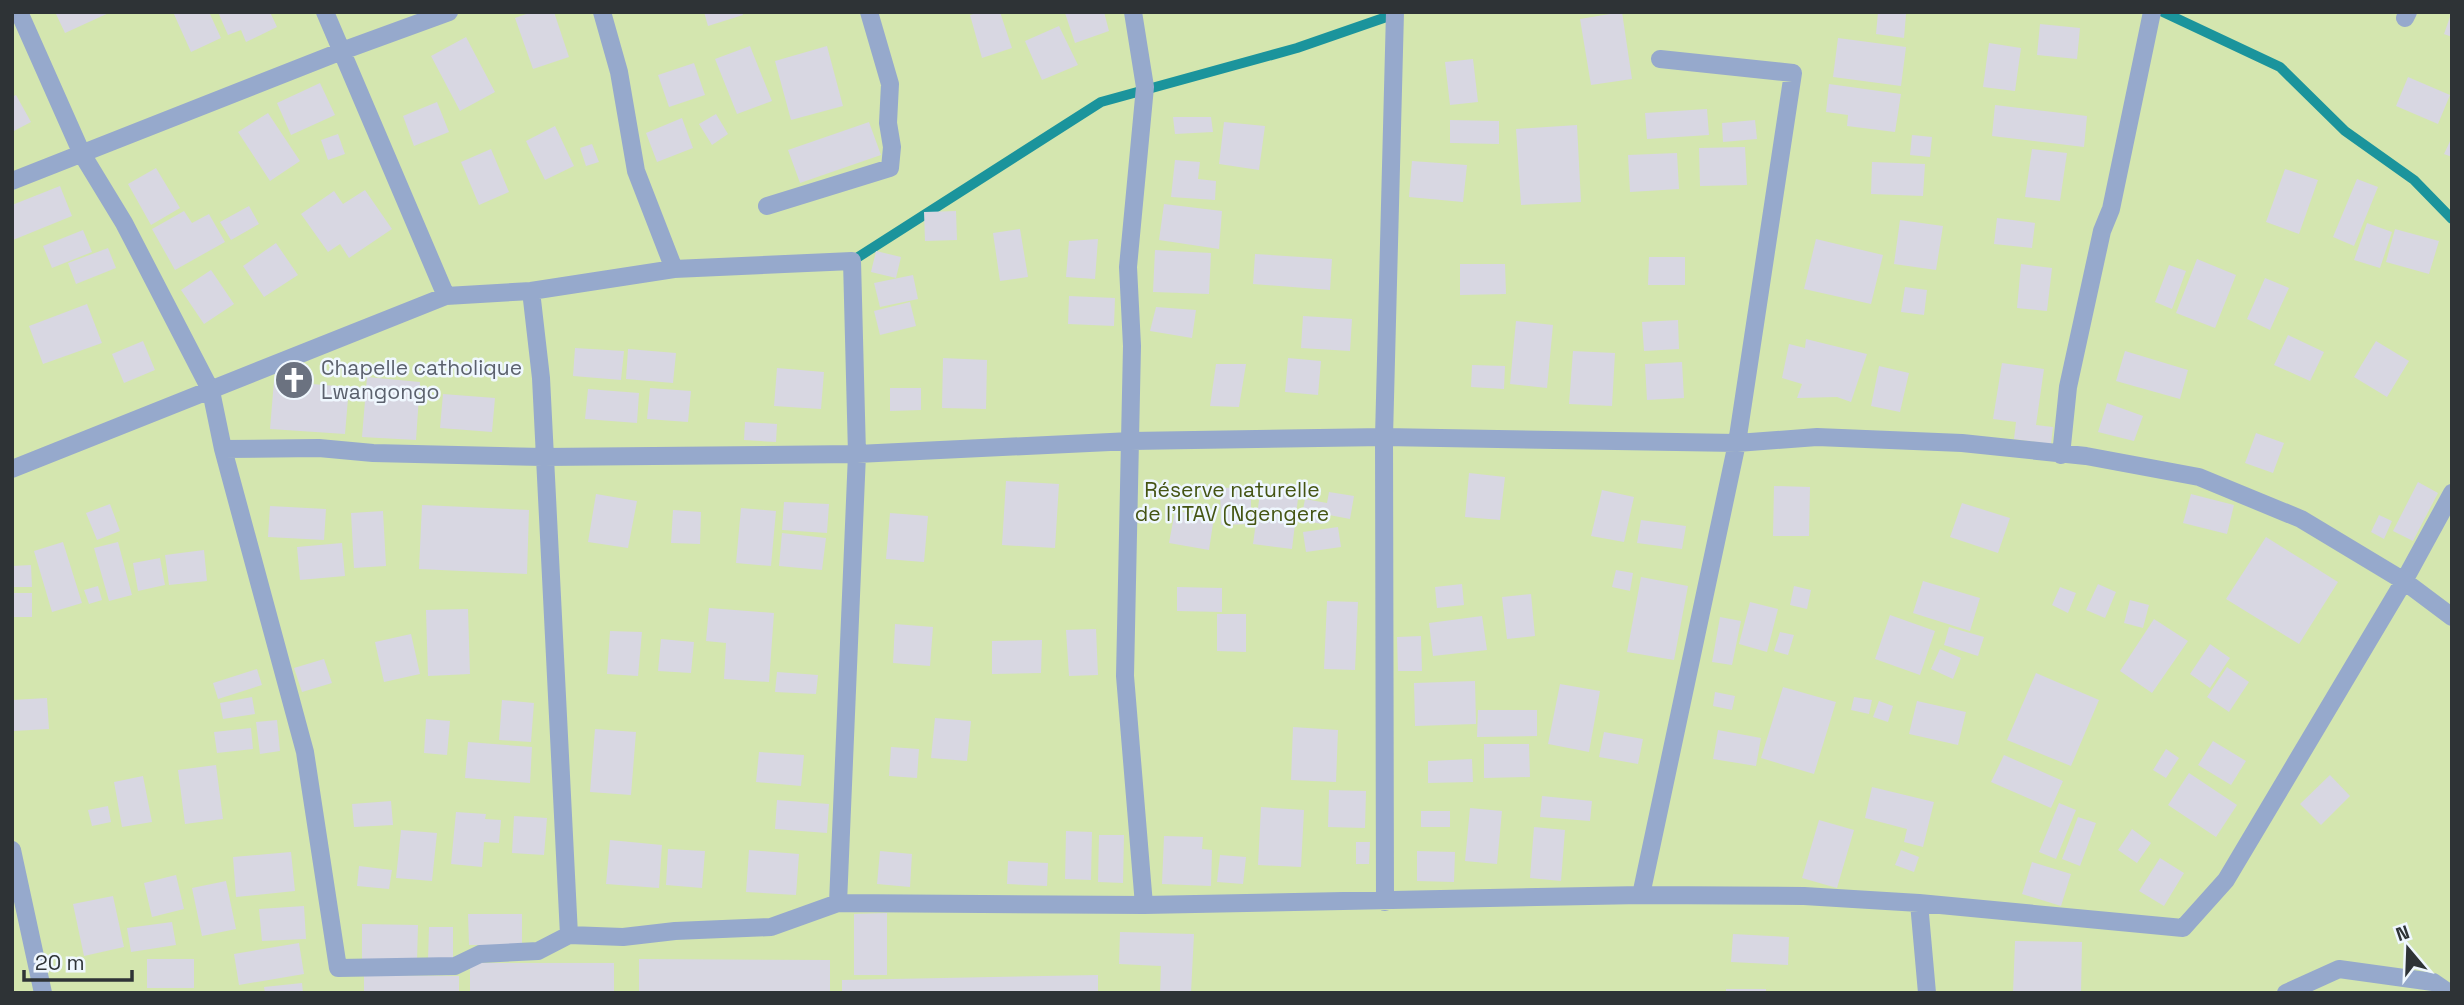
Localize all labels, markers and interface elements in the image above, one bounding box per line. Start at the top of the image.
place label: Chapelle catholique Lwangongo [321,354,522,405]
church icon: Chapelle catholique Lwangongo [273,359,315,401]
park label: Réserve naturelle de l'ITAV (Ngengere [1135,476,1329,527]
north arrow [2373,914,2443,984]
text: N [2393,920,2413,947]
scale bar [24,939,133,983]
text: 20 m [35,949,85,976]

